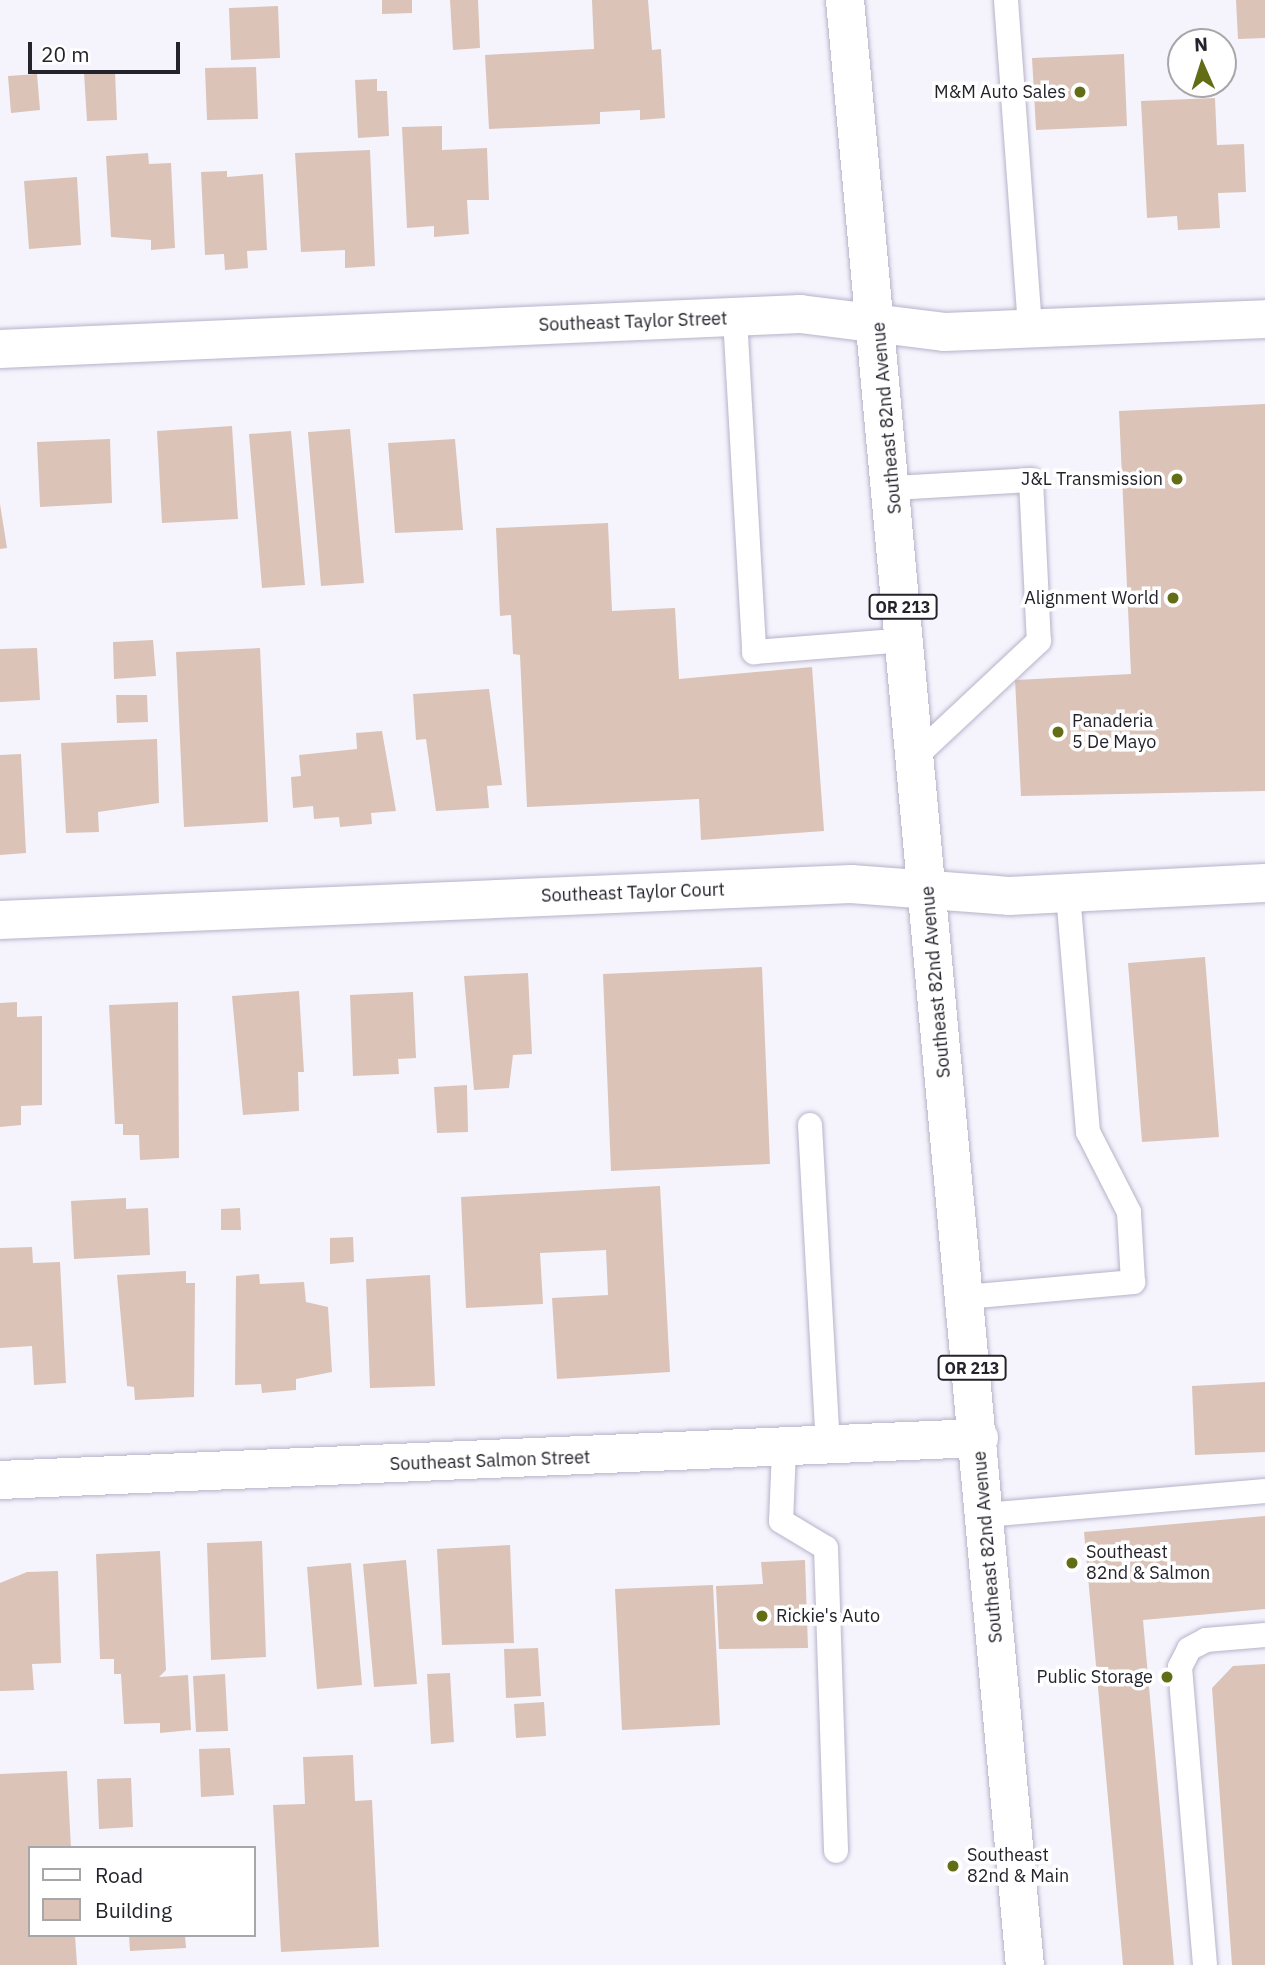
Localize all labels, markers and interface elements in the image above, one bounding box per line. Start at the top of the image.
scale bar [32,28,184,72]
north arrow [1167,28,1237,98]
text: N [1193,32,1208,56]
text: 20 m [41,40,90,68]
place label: M&M Auto Sales [934,81,1066,103]
marker: M&M Auto Sales [1072,84,1088,100]
street label: Southeast Taylor Street [538,308,728,336]
street label: Southeast 82nd Avenue [868,321,906,515]
place label: J&L Transmission [1021,468,1163,490]
marker: J&L Transmission [1169,471,1185,487]
place label: Alignment World [1024,587,1159,609]
marker: Alignment World [1165,590,1181,606]
road number: OR 213 [868,594,938,620]
place label: Panaderia 5 De Mayo [1072,711,1156,754]
marker: Panaderia 5 De Mayo [1050,724,1066,740]
street label: Southeast Taylor Court [541,879,725,907]
street label: Southeast 82nd Avenue [917,885,955,1079]
road number: OR 213 [937,1356,1007,1380]
street label: Southeast Salmon Street [389,1447,591,1475]
street label: Southeast 82nd Avenue [969,1450,1007,1644]
place label: Southeast 82nd & Salmon [1086,1542,1210,1584]
marker: Southeast 82nd & Salmon [1064,1555,1080,1571]
place label: Rickie's Auto [776,1605,880,1627]
marker: Rickie's Auto [754,1608,770,1624]
place label: Public Storage [1037,1666,1153,1688]
marker: Public Storage [1159,1669,1175,1685]
place label: Southeast 82nd & Main [967,1845,1069,1888]
legend [28,1846,256,1937]
marker: Southeast 82nd & Main [945,1858,961,1874]
text: Road [95,1861,143,1889]
text: Building [95,1896,172,1924]

